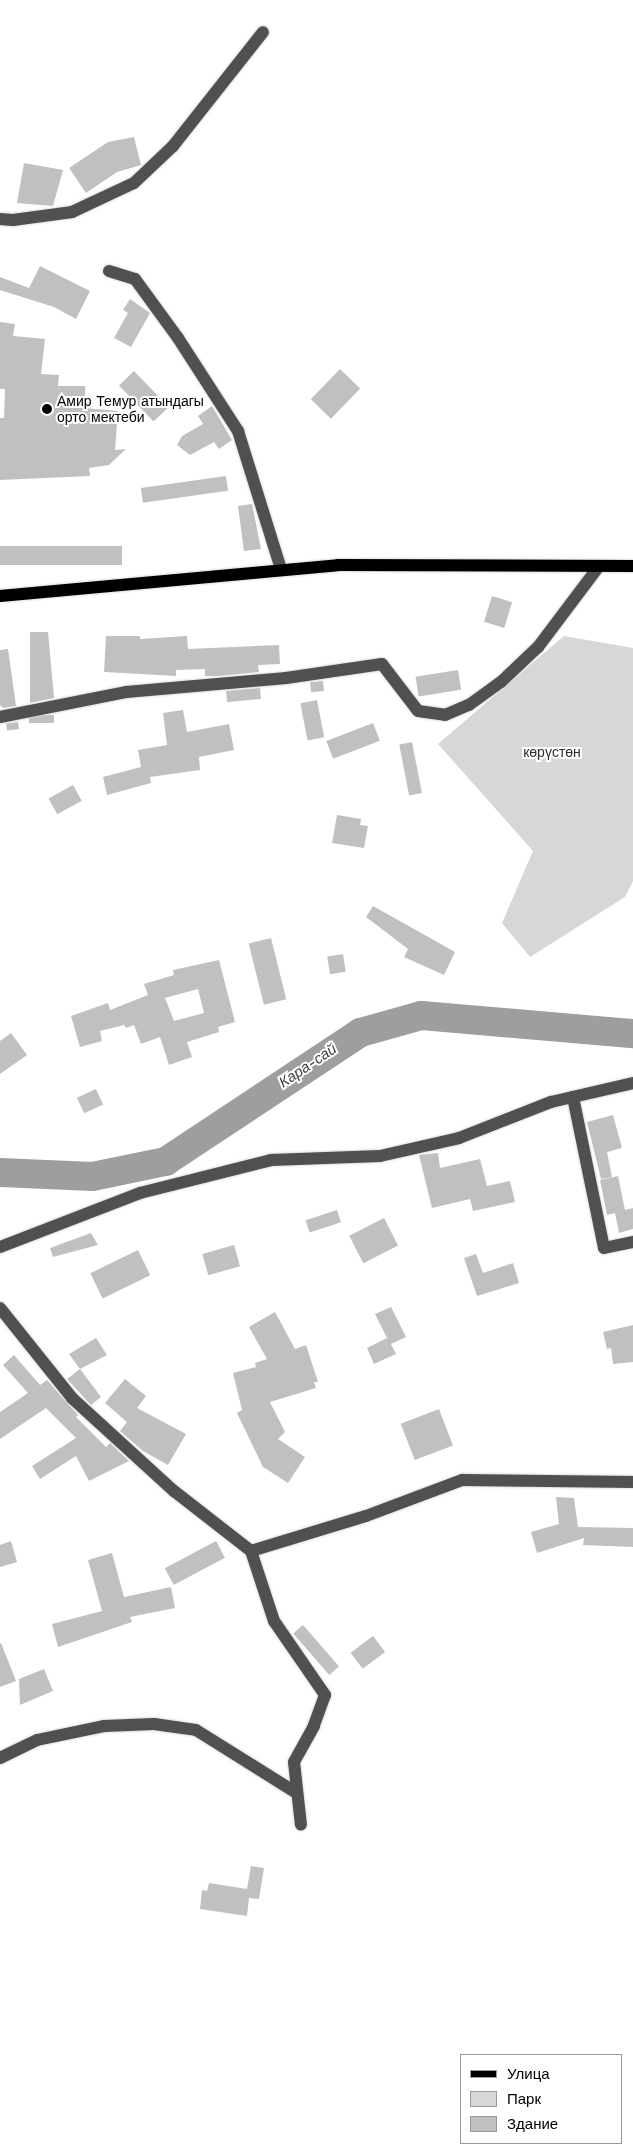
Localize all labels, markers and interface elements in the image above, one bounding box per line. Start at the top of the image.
place label: Амир Темур атындагы орто мектеби [57,393,204,426]
marker: Амир Темур атындагы орто мектеби [41,403,53,415]
park label: көрүстөн [523,744,581,760]
water label: Кара-сай [276,1040,340,1092]
legend [460,2054,623,2144]
text: Улица [507,2065,550,2083]
text: Парк [507,2090,541,2108]
text: Здание [507,2115,558,2133]

